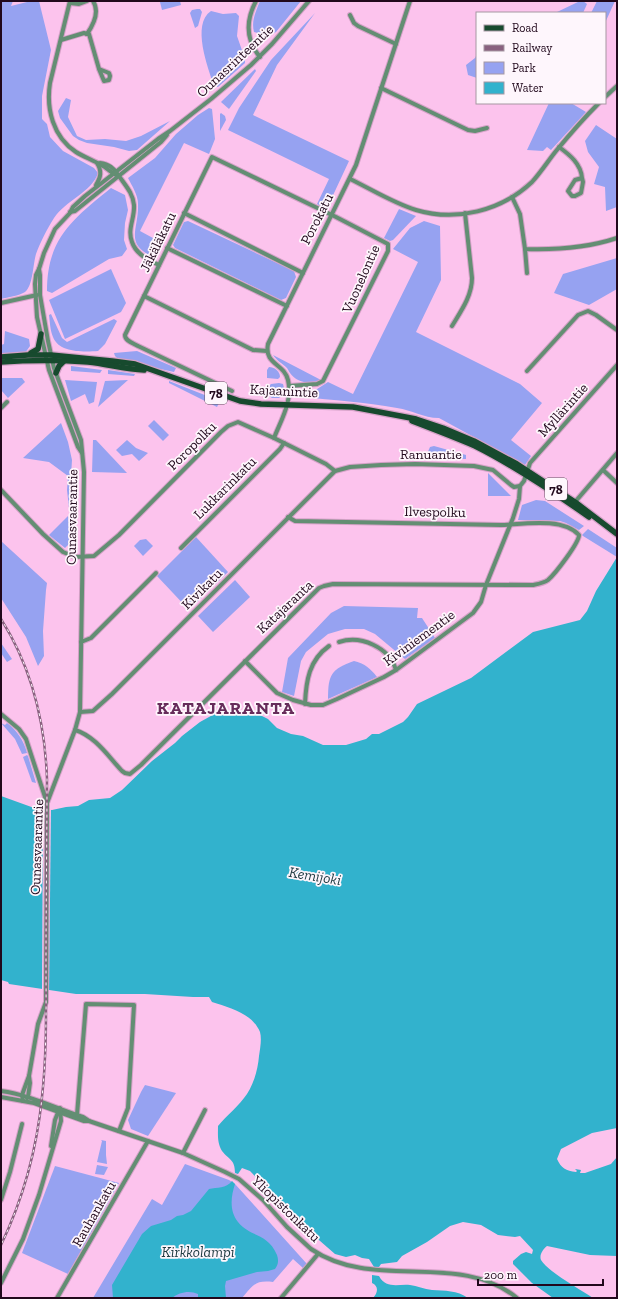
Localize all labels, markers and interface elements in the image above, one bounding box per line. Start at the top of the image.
legend [476,12,606,104]
street label: Ounasrinteentie [193,21,277,101]
text: Road [512,21,538,35]
text: Railway [512,41,553,55]
text: Park [512,61,537,75]
text: Water [512,81,544,95]
street label: Porokatu [297,190,337,247]
street label: Jäkäläkatu [136,209,180,275]
street label: Vuonelontie [338,242,384,317]
street label: Myllärintie [534,379,592,440]
street label: Kajaanintie [249,381,319,401]
road number: 78 [205,382,227,404]
street label: Poropolku [164,418,220,474]
street label: Ranuantie [400,446,462,463]
street label: Lukkarinkatu [190,453,260,523]
street label: Ounasvaarantie [63,468,81,565]
road number: 78 [545,478,567,500]
street label: Ilvespolku [404,503,466,521]
street label: Kivikatu [178,565,226,613]
street label: Katajaranta [253,577,317,637]
street label: Kiviniementie [380,606,459,670]
district label: KATAJARANTA [157,697,295,719]
street label: Ounasvaarantie [27,798,47,895]
water label: Kemijoki [288,863,343,889]
street label: Yliopistonkatu [247,1171,324,1246]
street label: Rauhankatu [68,1178,120,1250]
water label: Kirkkolampi [161,1243,235,1261]
scale bar [478,1261,603,1287]
text: 200 m [484,1268,518,1282]

